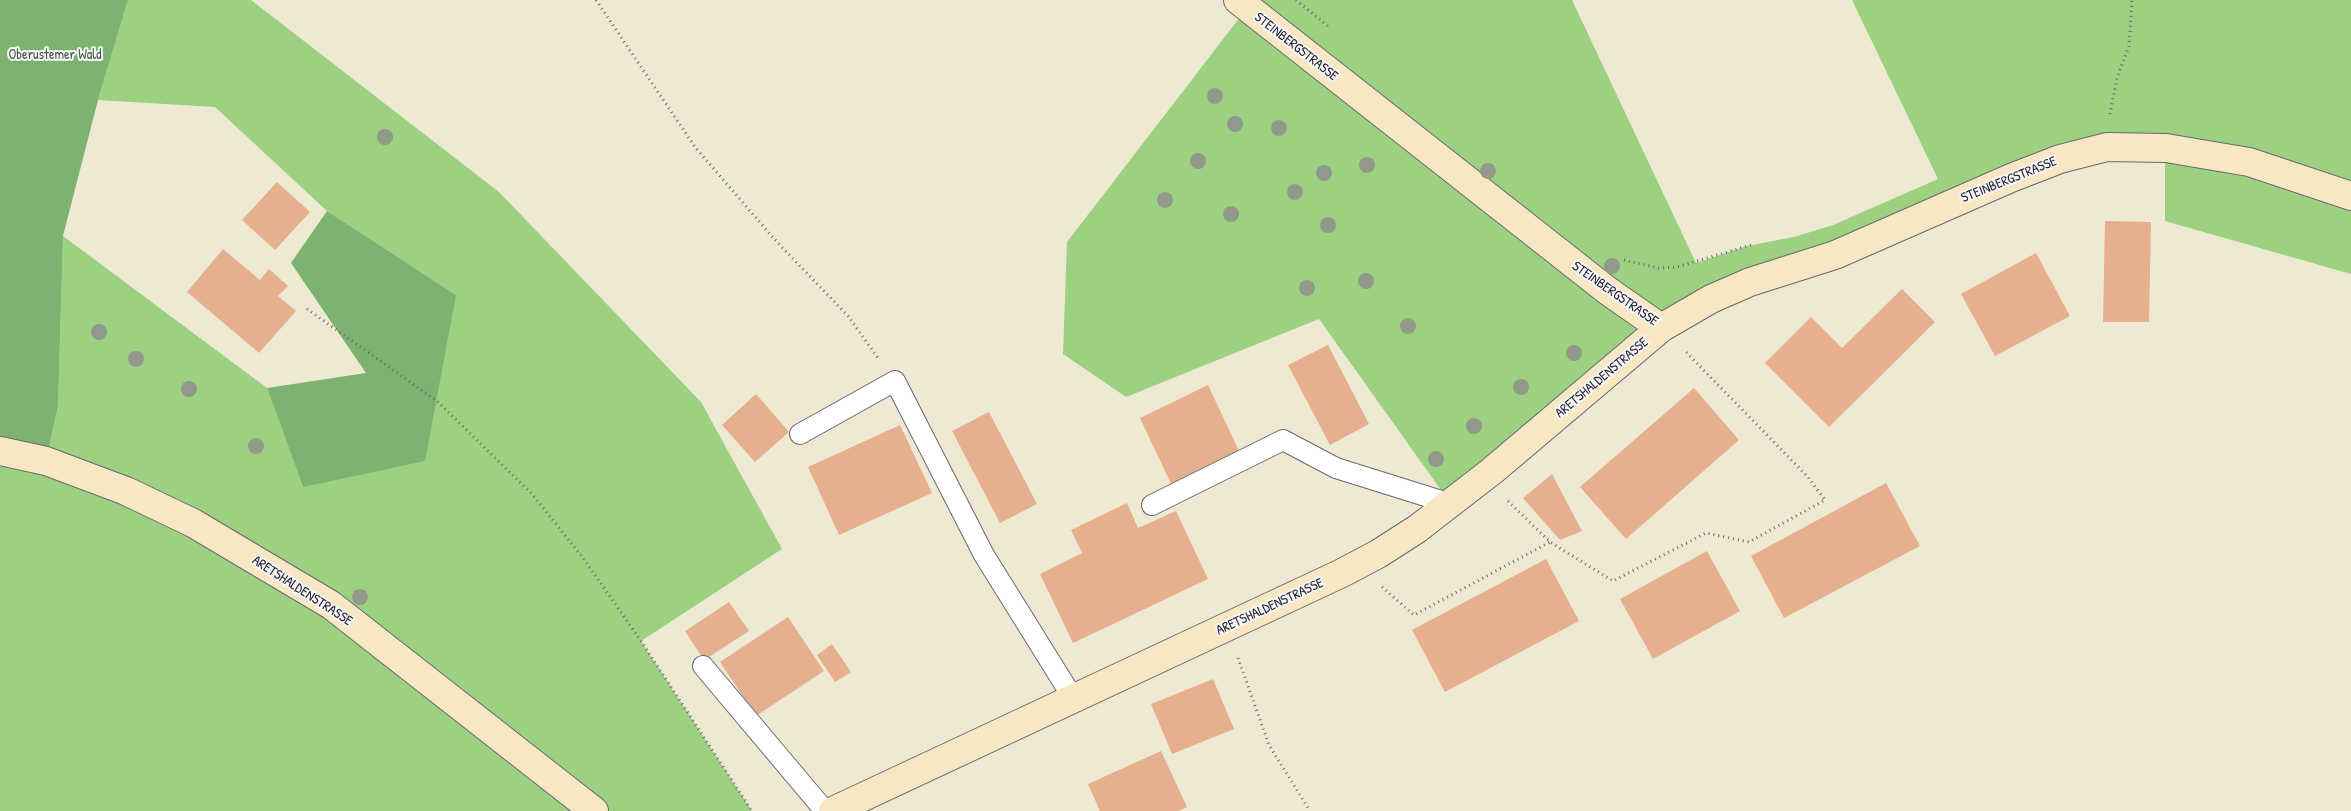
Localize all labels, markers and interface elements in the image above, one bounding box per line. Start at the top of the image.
street label: STEINBERGSTRASSE [1251,9,1341,85]
park label: Oberustemer Wald [9,47,101,63]
street label: STEINBERGSTRASSE [1959,153,2059,207]
street label: STEINBERGSTRASSE [1569,258,1661,330]
street label: ARETSHALDENSTRASSE [1552,334,1652,422]
street label: ARETSHALDENSTRASSE [249,552,355,630]
street label: ARETSHALDENSTRASSE [1214,575,1326,639]

